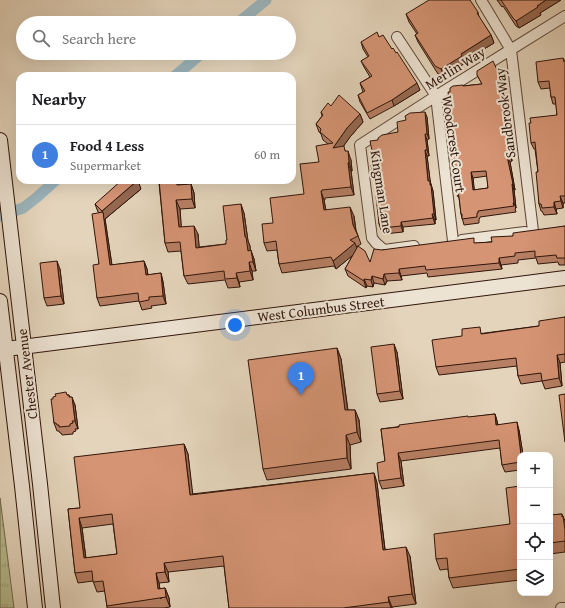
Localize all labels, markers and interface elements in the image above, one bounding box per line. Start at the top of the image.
search box [16,16,296,60]
icon: search [30,27,52,49]
text: Search here [62,28,136,49]
street label: Merlin Way [421,42,489,94]
street label: Sandbrook Way [490,67,520,159]
text: Nearby [32,86,86,111]
street label: Woodcrest Court [437,94,471,194]
text: Food 4 Less [70,135,144,156]
text: 1 [42,145,48,164]
text: 60 m [254,145,280,164]
street label: Kingman Lane [366,149,399,235]
text: Supermarket [70,156,141,175]
street label: West Columbus Street [256,291,386,327]
your location [225,315,245,335]
street label: Chester Avenue [11,327,42,420]
pin: 1 [288,362,314,395]
map controls [517,452,553,596]
button: + [517,452,553,488]
button: − [517,488,553,524]
button: locate [517,524,553,560]
button: layers [517,560,553,596]

